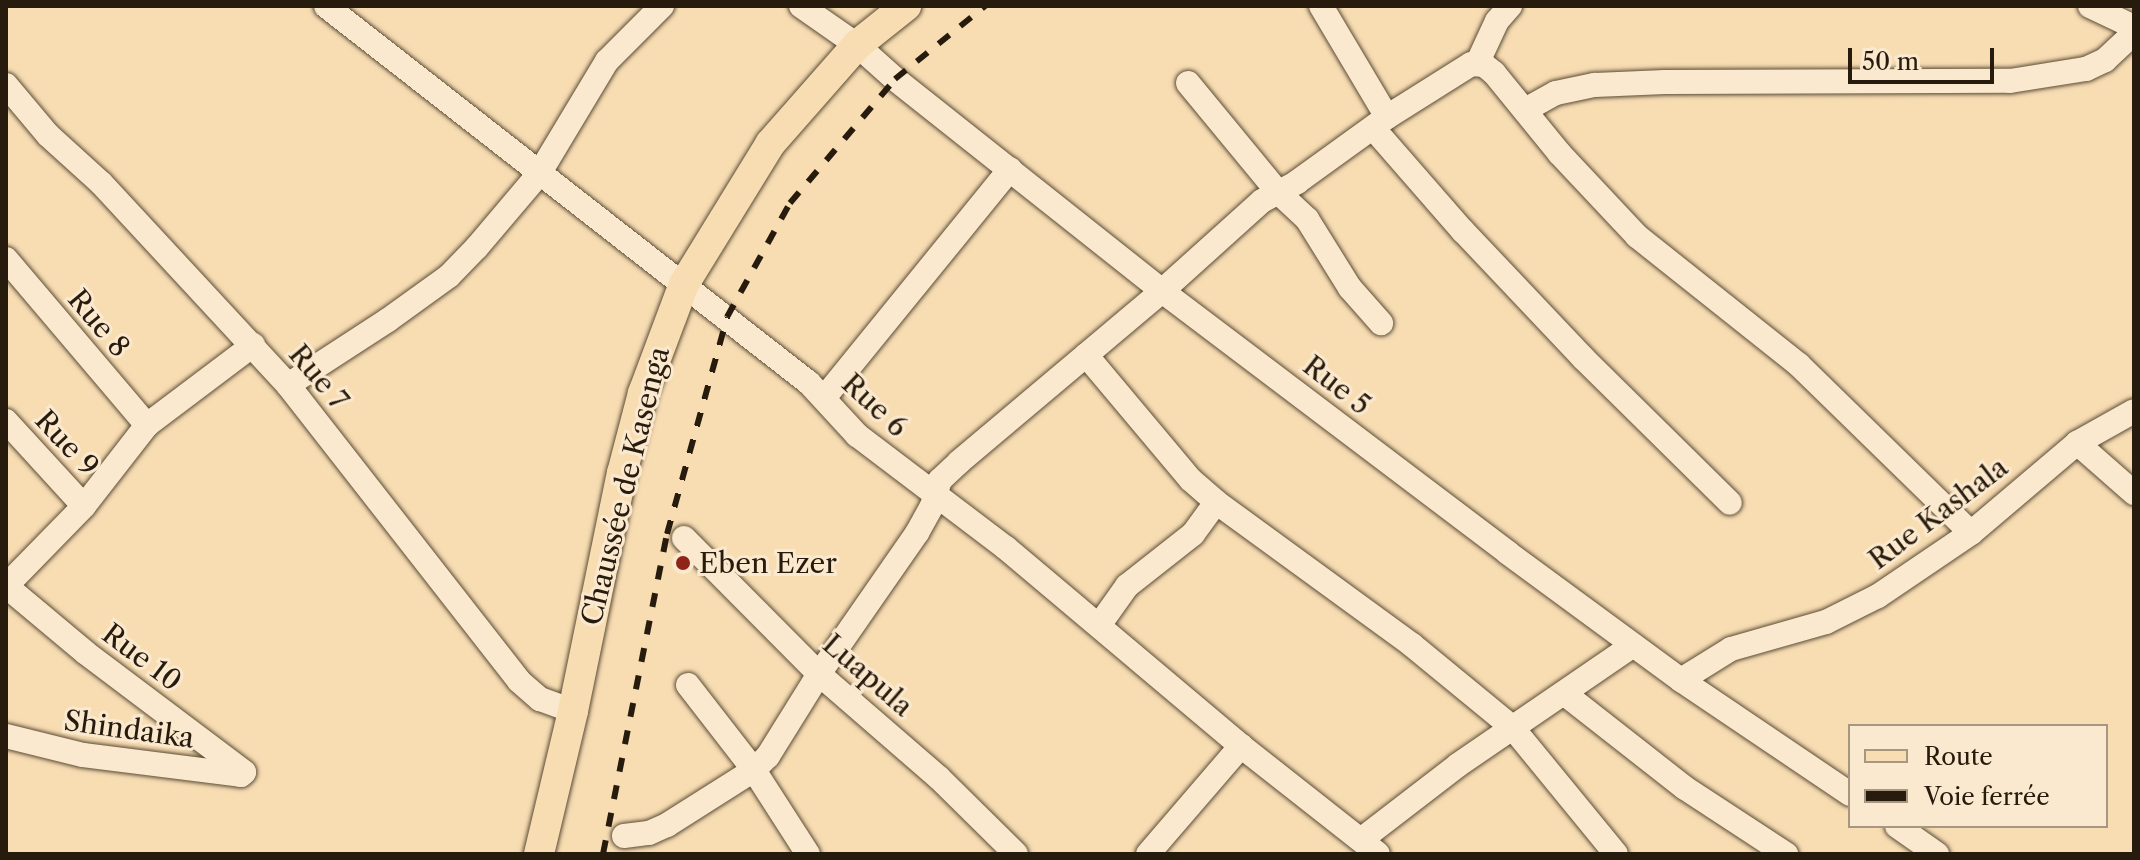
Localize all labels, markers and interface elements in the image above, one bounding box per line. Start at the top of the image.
scale bar [1852,32,1998,82]
text: 50 m [1862,47,1919,76]
street label: Rue 8 [61,283,137,363]
street label: Rue 7 [282,338,356,416]
street label: Chaussée de Kasenga [574,343,676,629]
street label: Rue 5 [1297,348,1377,422]
street label: Rue 6 [835,366,915,444]
street label: Rue 9 [28,403,106,483]
street label: Rue Kashala [1862,450,2014,576]
place label: Eben Ezer [699,546,837,580]
marker: Eben Ezer [674,554,692,572]
street label: Rue 10 [96,616,188,698]
street label: Luapula [816,627,920,723]
street label: Shindaika [62,703,196,755]
legend [1848,724,2108,828]
text: Route [1924,742,1993,771]
text: Voie ferrée [1924,782,2050,811]

